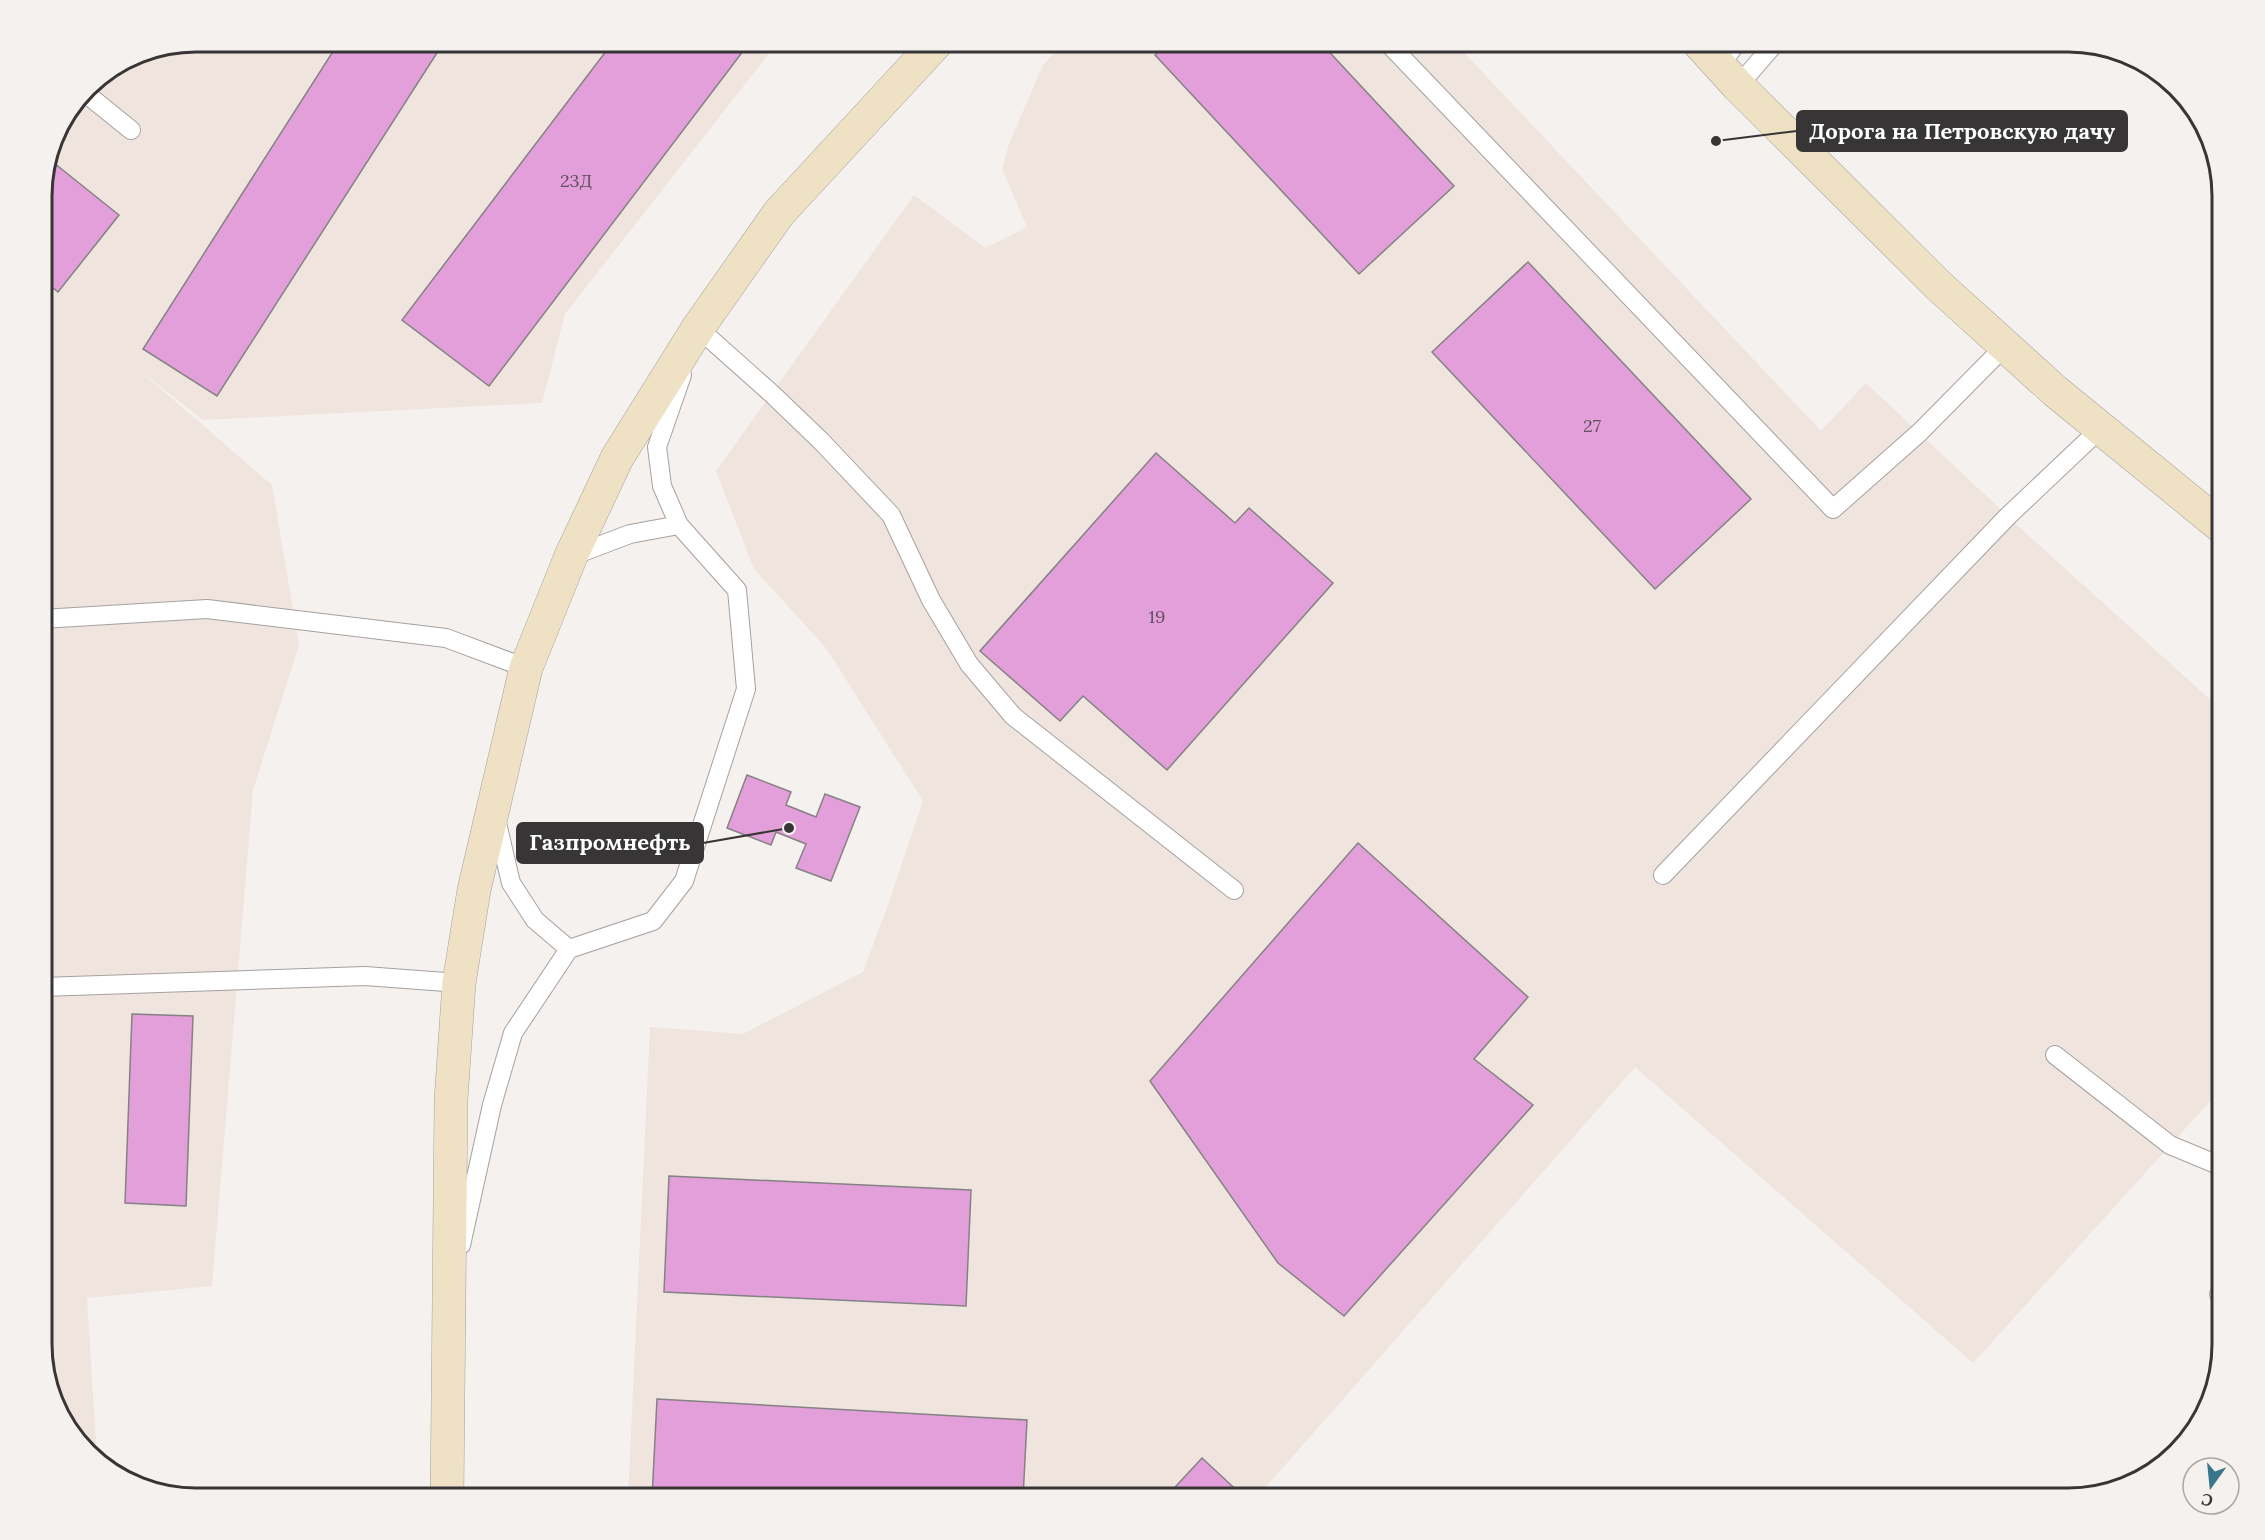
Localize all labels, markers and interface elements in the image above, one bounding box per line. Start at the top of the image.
callout: Дорога на Петровскую дачу [1797,111,2127,151]
text: Дорога на Петровскую дачу [1809,117,2116,145]
house number: 23Д [560,169,592,192]
house number: 27 [1583,414,1601,437]
house number: 19 [1149,605,1165,628]
callout: Газпромнефть [517,823,703,863]
text: Газпромнефть [529,828,691,856]
north arrow [2181,1456,2241,1516]
text: С [2199,1489,2215,1512]

